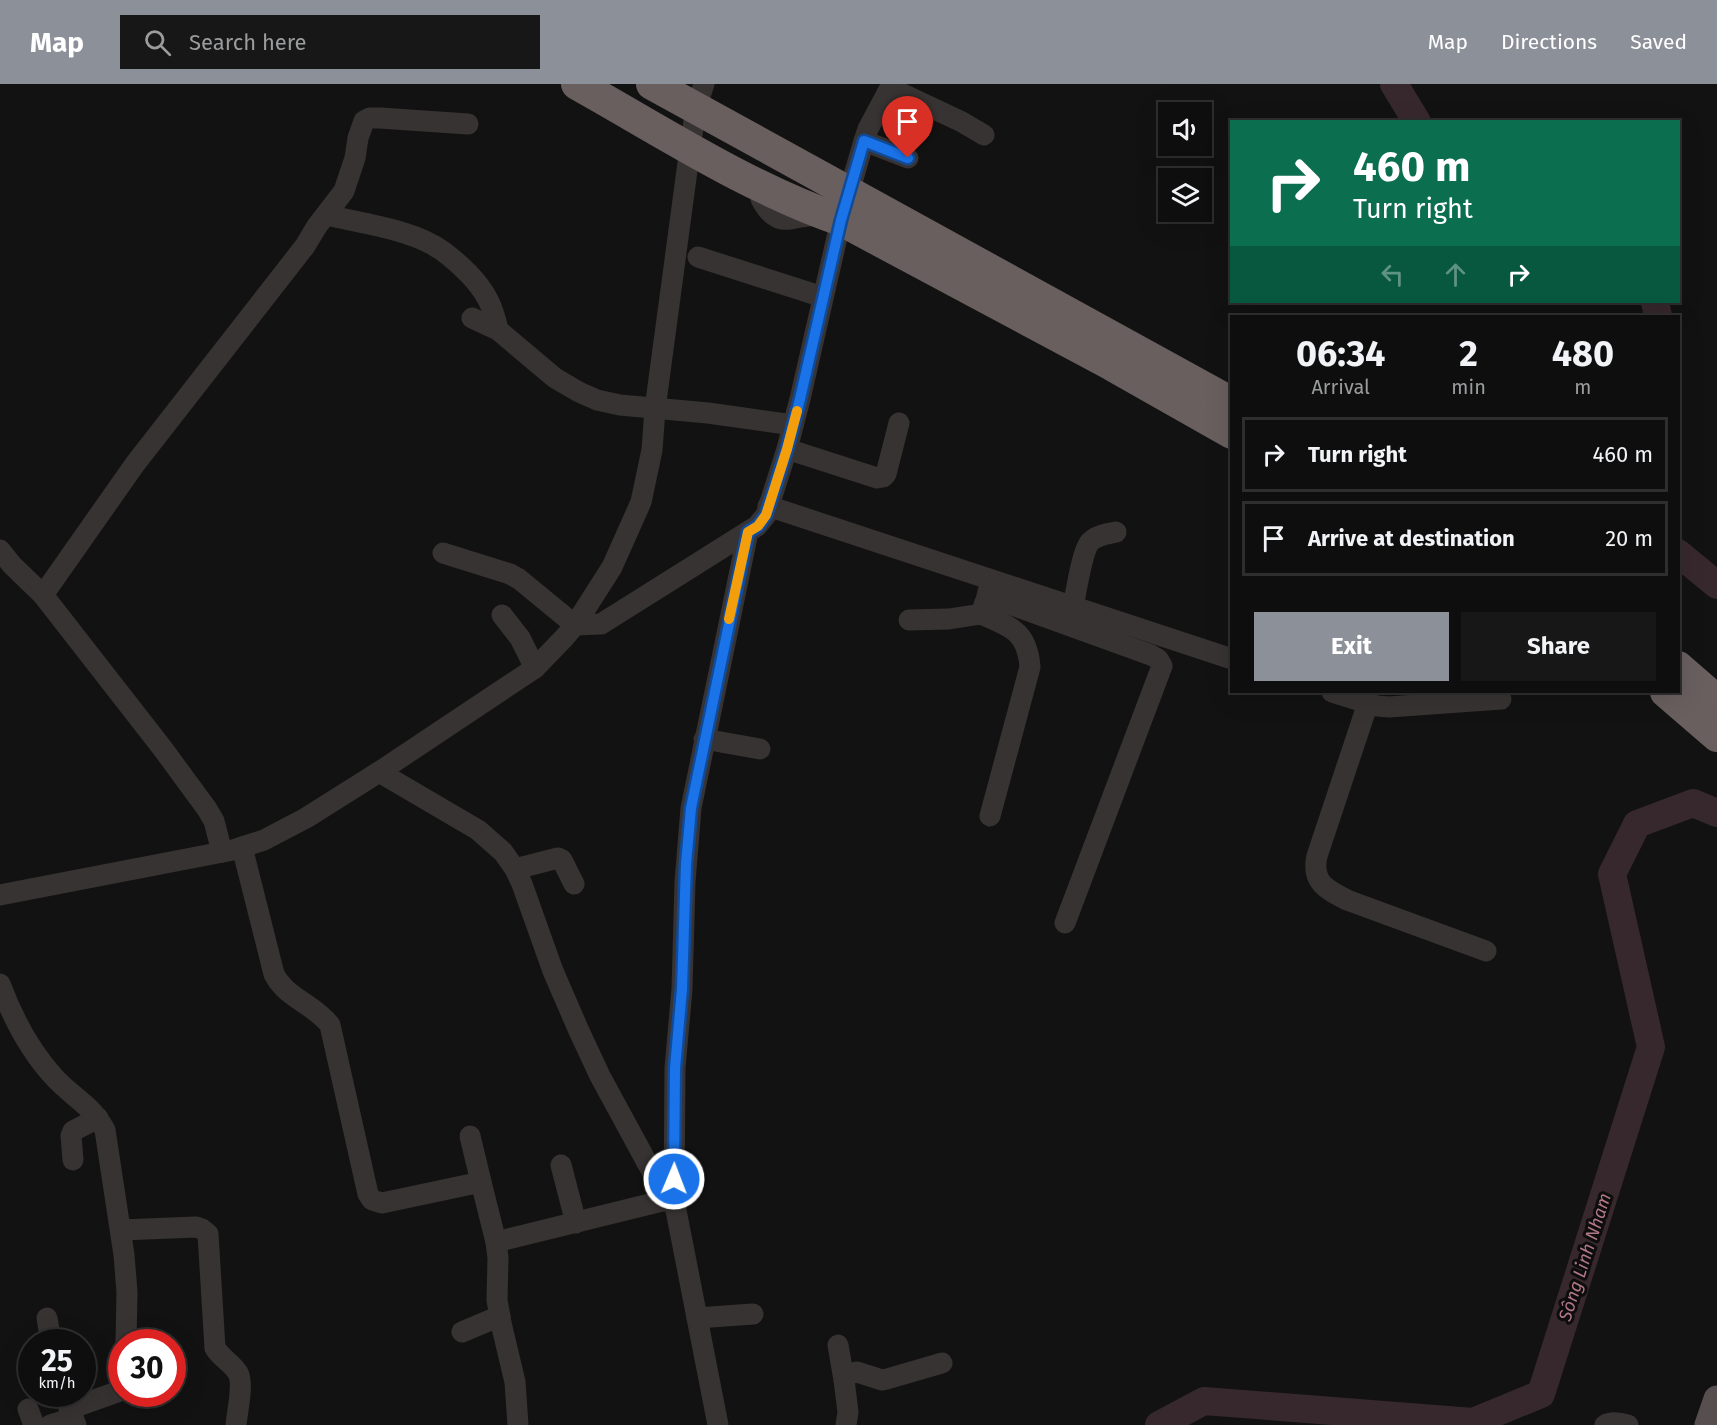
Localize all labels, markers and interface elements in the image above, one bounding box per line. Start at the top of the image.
search box [120,15,540,69]
text: Map [30,26,84,59]
icon: search [141,26,174,59]
text: Search here [189,29,307,56]
text: Map [1428,29,1468,55]
text: Directions [1501,29,1597,55]
text: Saved [1630,29,1687,55]
pin [882,96,933,158]
map controls [1158,102,1212,222]
button: sound [1158,102,1212,156]
icon: arrive [891,105,924,138]
text: 460 m [1353,142,1470,192]
icon: right [1254,144,1332,222]
button: layers [1158,168,1212,222]
text: Turn right [1353,193,1473,225]
icon: left [1376,258,1409,291]
icon: ahead [1439,258,1472,291]
icon: right [1502,258,1535,291]
text: 06:34 [1296,332,1385,376]
text: 2 [1459,332,1478,376]
text: 480 [1552,332,1614,376]
text: Arrival [1311,375,1370,399]
text: min [1451,375,1486,399]
text: m [1574,375,1591,399]
icon: right [1257,438,1290,471]
text: Turn right [1308,441,1407,468]
text: 460 m [1593,441,1653,468]
icon: arrive [1257,522,1290,555]
text: Arrive at destination [1308,525,1515,552]
text: 20 m [1605,525,1653,552]
button: Exit [1254,612,1449,681]
button: Share [1461,612,1656,681]
position arrow [642,1147,706,1211]
water label: Sông Linh Nham [1554,1190,1616,1325]
speed limit sign: 30 [108,1329,186,1407]
text: 25 [41,1343,73,1379]
text: km/h [38,1374,76,1392]

